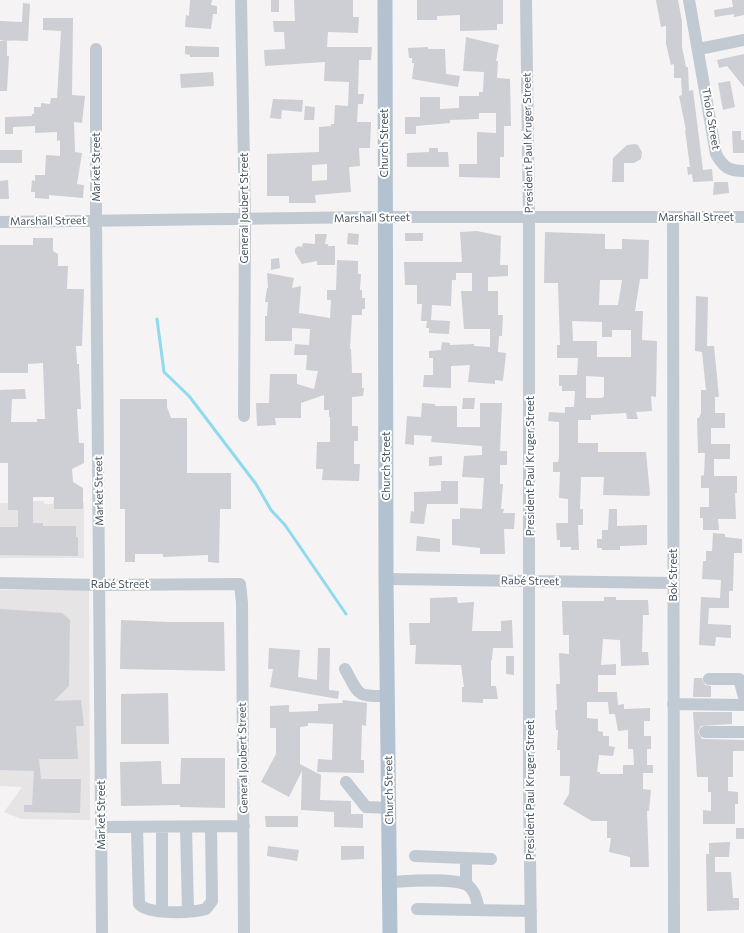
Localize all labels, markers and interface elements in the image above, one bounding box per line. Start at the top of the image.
street label: President Paul Kruger Street [520,73,536,213]
street label: Tholo Street [699,87,723,151]
street label: Church Street [377,108,391,178]
street label: Market Street [89,132,103,202]
street label: General Joubert Street [237,152,251,264]
street label: Marshall Street [658,210,734,224]
street label: Marshall Street [334,211,410,225]
street label: Marshall Street [10,214,86,228]
street label: President Paul Kruger Street [523,396,537,536]
street label: Church Street [379,431,393,501]
street label: Market Street [92,456,106,526]
street label: Bok Street [666,549,680,601]
street label: Rabé Street [501,574,559,588]
street label: Rabé Street [91,577,149,591]
street label: General Joubert Street [235,702,251,814]
street label: President Paul Kruger Street [523,720,537,860]
street label: Church Street [382,755,396,825]
street label: Market Street [94,780,108,850]

